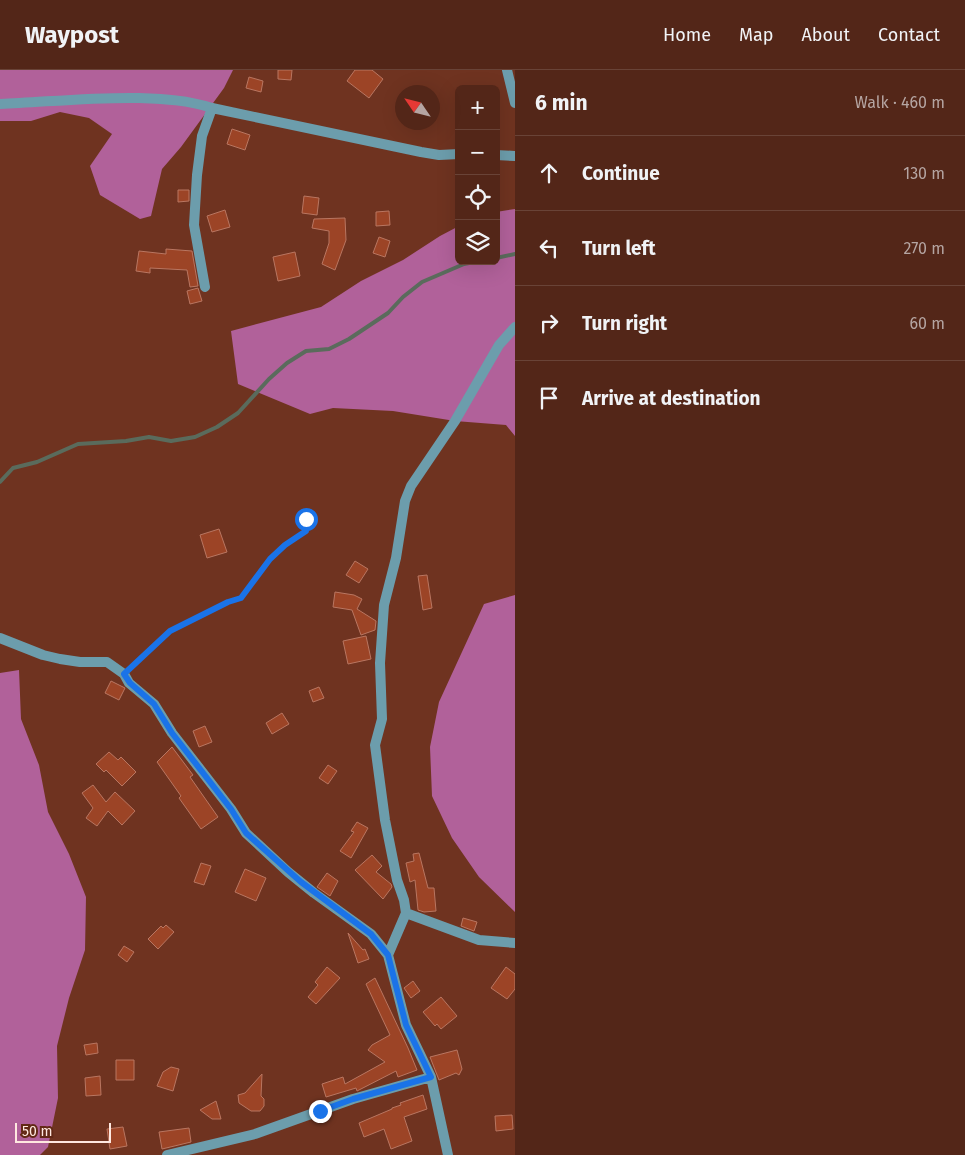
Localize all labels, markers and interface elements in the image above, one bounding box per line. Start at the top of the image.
text: Waypost [25,21,119,49]
text: Home [663,24,711,46]
text: Map [739,24,773,46]
text: About [801,24,850,46]
text: Contact [878,24,940,46]
north arrow [395,85,440,130]
map controls [455,85,500,265]
button: + [455,85,500,130]
text: 6 min [535,90,588,116]
text: Walk · 460 m [855,93,945,112]
button: − [455,130,500,175]
icon: ahead [535,159,563,187]
text: Continue [582,162,660,185]
text: 130 m [903,164,945,183]
button: locate [455,175,500,220]
button: layers [455,220,500,265]
icon: left [535,234,563,262]
text: Turn left [582,237,656,260]
text: 270 m [903,239,945,258]
icon: right [535,309,563,337]
text: Turn right [582,312,667,335]
text: 60 m [910,314,945,333]
icon: arrive [535,384,563,412]
text: Arrive at destination [582,387,761,410]
route start [295,508,318,531]
route end [309,1100,332,1123]
scale bar [15,1120,111,1143]
text: 50 m [22,1123,53,1140]

